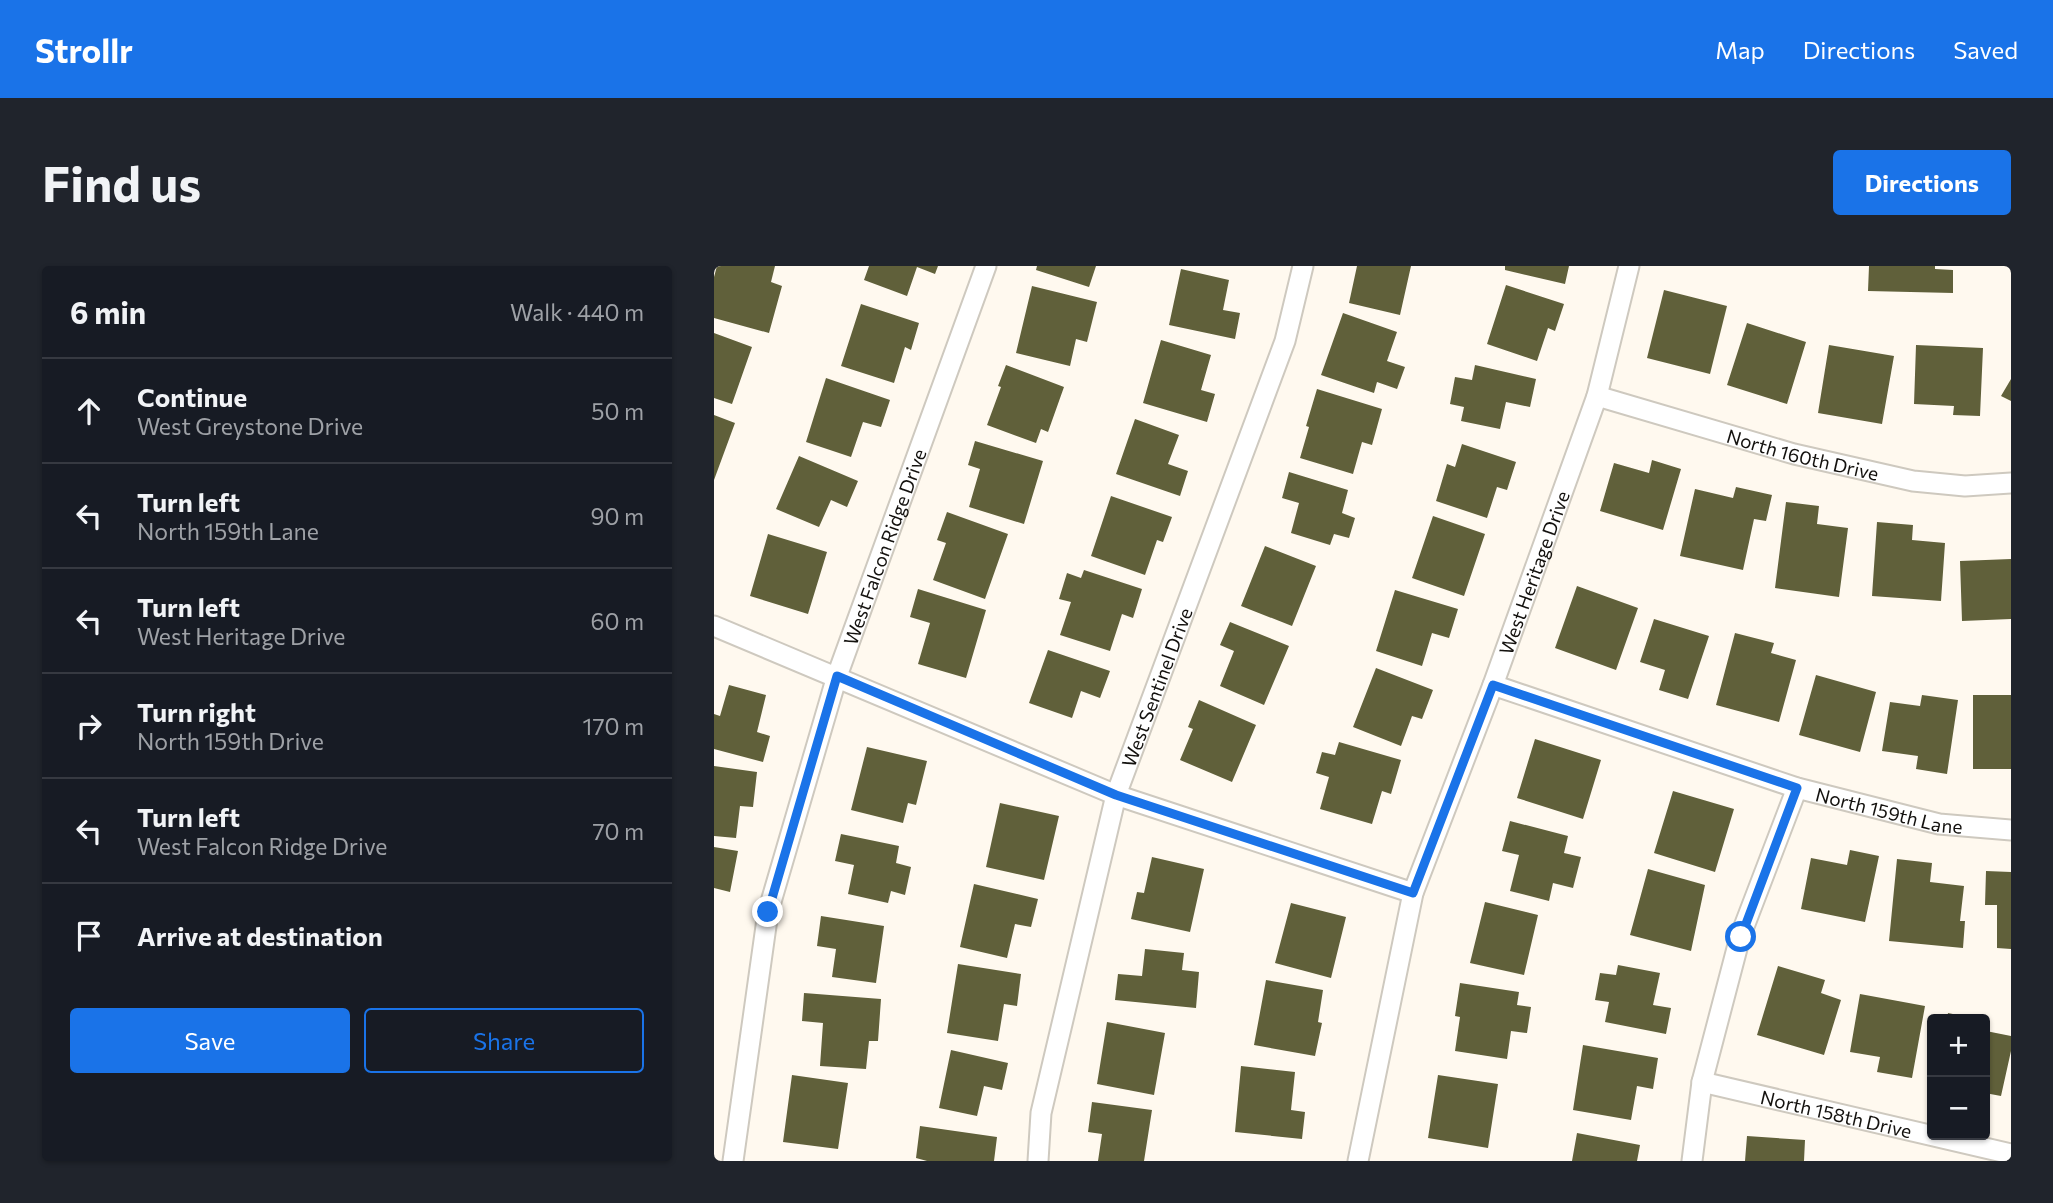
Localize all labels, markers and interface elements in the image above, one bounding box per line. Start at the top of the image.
text: Strollr [35,29,133,70]
text: Map [1715,35,1765,64]
text: Directions [1803,35,1915,64]
text: Saved [1953,35,2018,64]
button: Directions [1833,150,2011,215]
text: Find us [42,152,201,212]
text: 6 min [70,293,146,330]
text: Walk · 440 m [510,298,644,326]
text: Continue [137,381,247,412]
icon: ahead [70,392,108,430]
text: 50 m [591,397,644,425]
text: West Greystone Drive [137,412,363,440]
street label: North 160th Drive [1724,423,1881,484]
street label: West Falcon Ridge Drive [838,445,930,648]
text: Turn left [137,486,240,517]
street label: West Heritage Drive [1493,488,1573,657]
icon: left [70,497,108,535]
text: 90 m [591,502,644,530]
text: North 159th Lane [137,517,319,545]
text: Turn left [137,591,240,622]
icon: left [70,602,108,640]
street label: West Sentinel Drive [1116,604,1196,770]
text: 60 m [591,607,644,635]
text: West Heritage Drive [137,622,345,650]
text: Turn right [137,696,256,727]
icon: right [70,707,108,745]
text: 170 m [583,712,644,740]
text: North 159th Drive [137,727,324,755]
street label: North 159th Lane [1813,782,1964,837]
text: Turn left [137,801,240,832]
icon: left [70,812,108,850]
text: 70 m [592,817,644,845]
text: West Falcon Ridge Drive [137,832,387,860]
route end [752,896,783,927]
icon: arrive [70,917,108,955]
text: Arrive at destination [137,920,383,951]
route start [1725,921,1756,952]
button: Save [70,1008,350,1073]
button: Share [364,1008,644,1073]
map controls [1927,1014,1990,1140]
button: + [1927,1014,1990,1077]
button: − [1927,1077,1990,1140]
street label: North 158th Drive [1759,1085,1914,1142]

